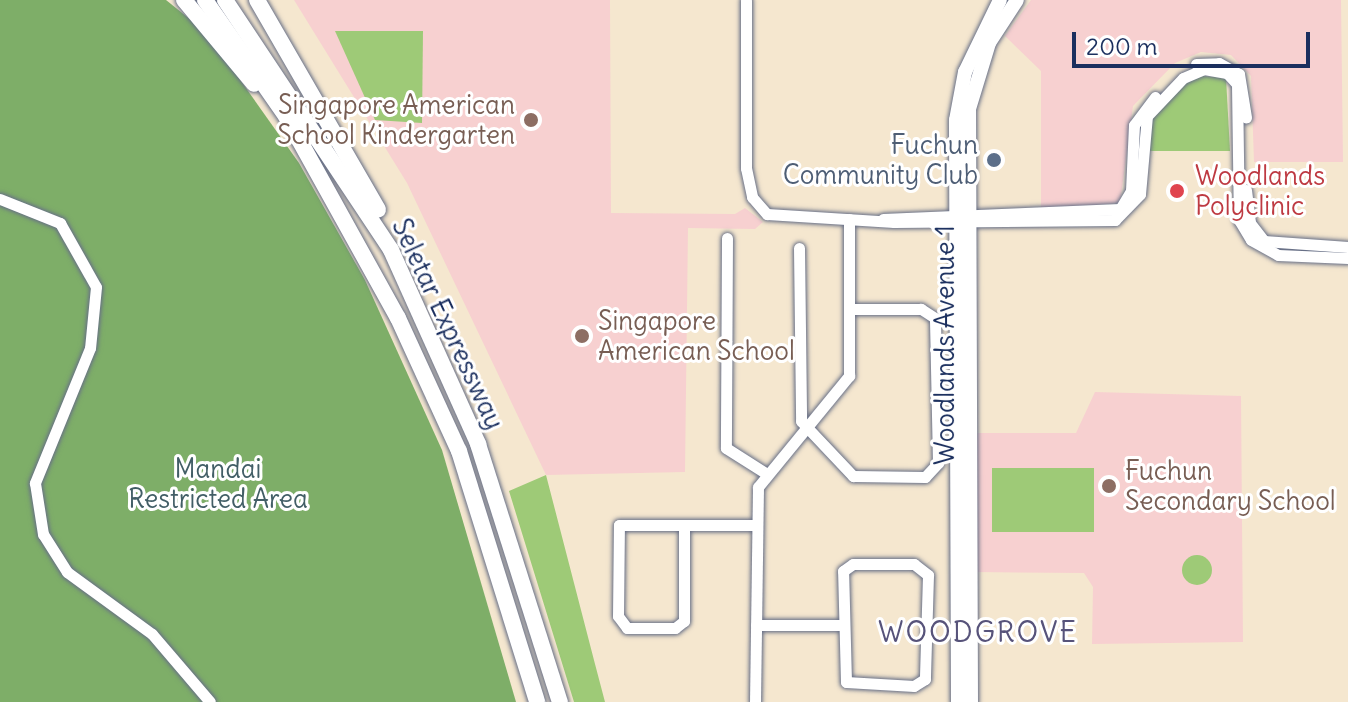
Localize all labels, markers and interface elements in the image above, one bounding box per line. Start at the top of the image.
scale bar [1076,16,1314,66]
text: 200 m [1086,31,1158,61]
place label: Singapore American School Kindergarten [277,89,515,150]
marker: Singapore American School Kindergarten [522,111,540,129]
place label: Fuchun Community Club [783,129,978,190]
marker: Fuchun Community Club [985,151,1003,169]
place label: Woodlands Polyclinic [1195,160,1325,222]
marker: Woodlands Polyclinic [1166,180,1188,202]
street label: Seletar Expressway [386,214,510,434]
street label: Woodlands Avenue 1 [929,225,961,465]
place label: Singapore American School [598,305,795,366]
marker: Singapore American School [573,327,591,345]
park label: Mandai Restricted Area [128,453,308,514]
place label: Fuchun Secondary School [1125,455,1336,516]
marker: Fuchun Secondary School [1100,477,1118,495]
district label: WOODGROVE [878,615,1078,649]

